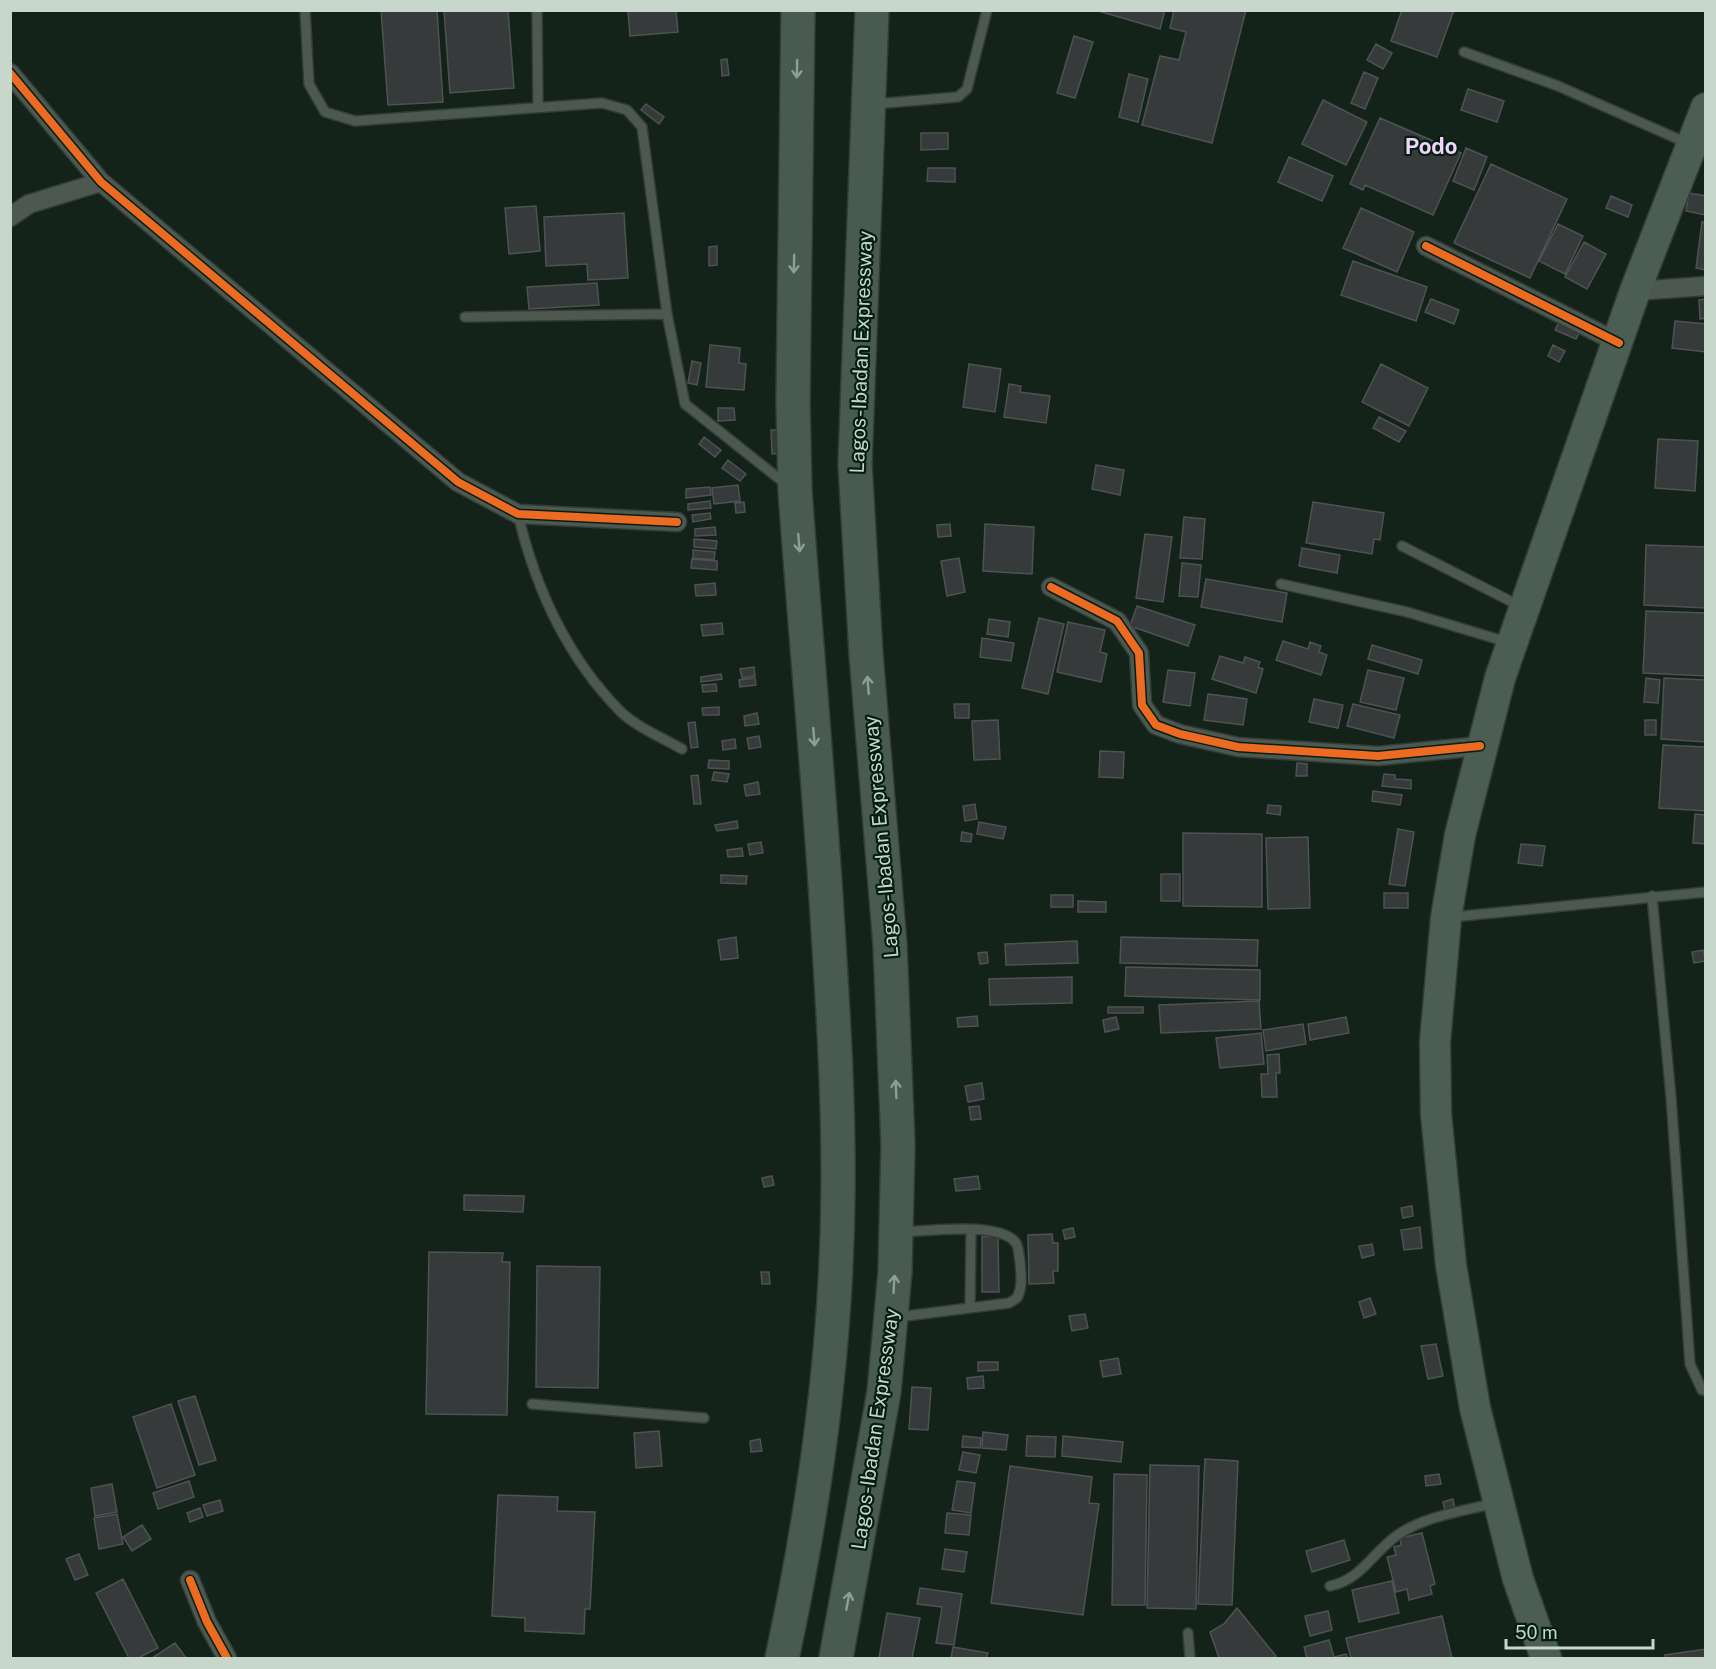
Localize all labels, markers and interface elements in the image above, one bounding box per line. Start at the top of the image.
one-way arrow [791,58,803,78]
district label: Podo [1405,133,1457,159]
street label: Lagos-Ibadan Expressway [845,230,877,474]
one-way arrow [788,253,800,273]
one-way arrow [794,532,805,552]
one-way arrow [862,675,873,695]
street label: Lagos-Ibadan Expressway [858,714,904,959]
one-way arrow [809,727,820,747]
one-way arrow [890,1079,902,1099]
one-way arrow [889,1274,900,1294]
street label: Lagos-Ibadan Expressway [846,1307,904,1551]
one-way arrow [843,1592,854,1611]
scale bar [1506,1612,1653,1650]
text: 50 m [1515,1622,1558,1643]

